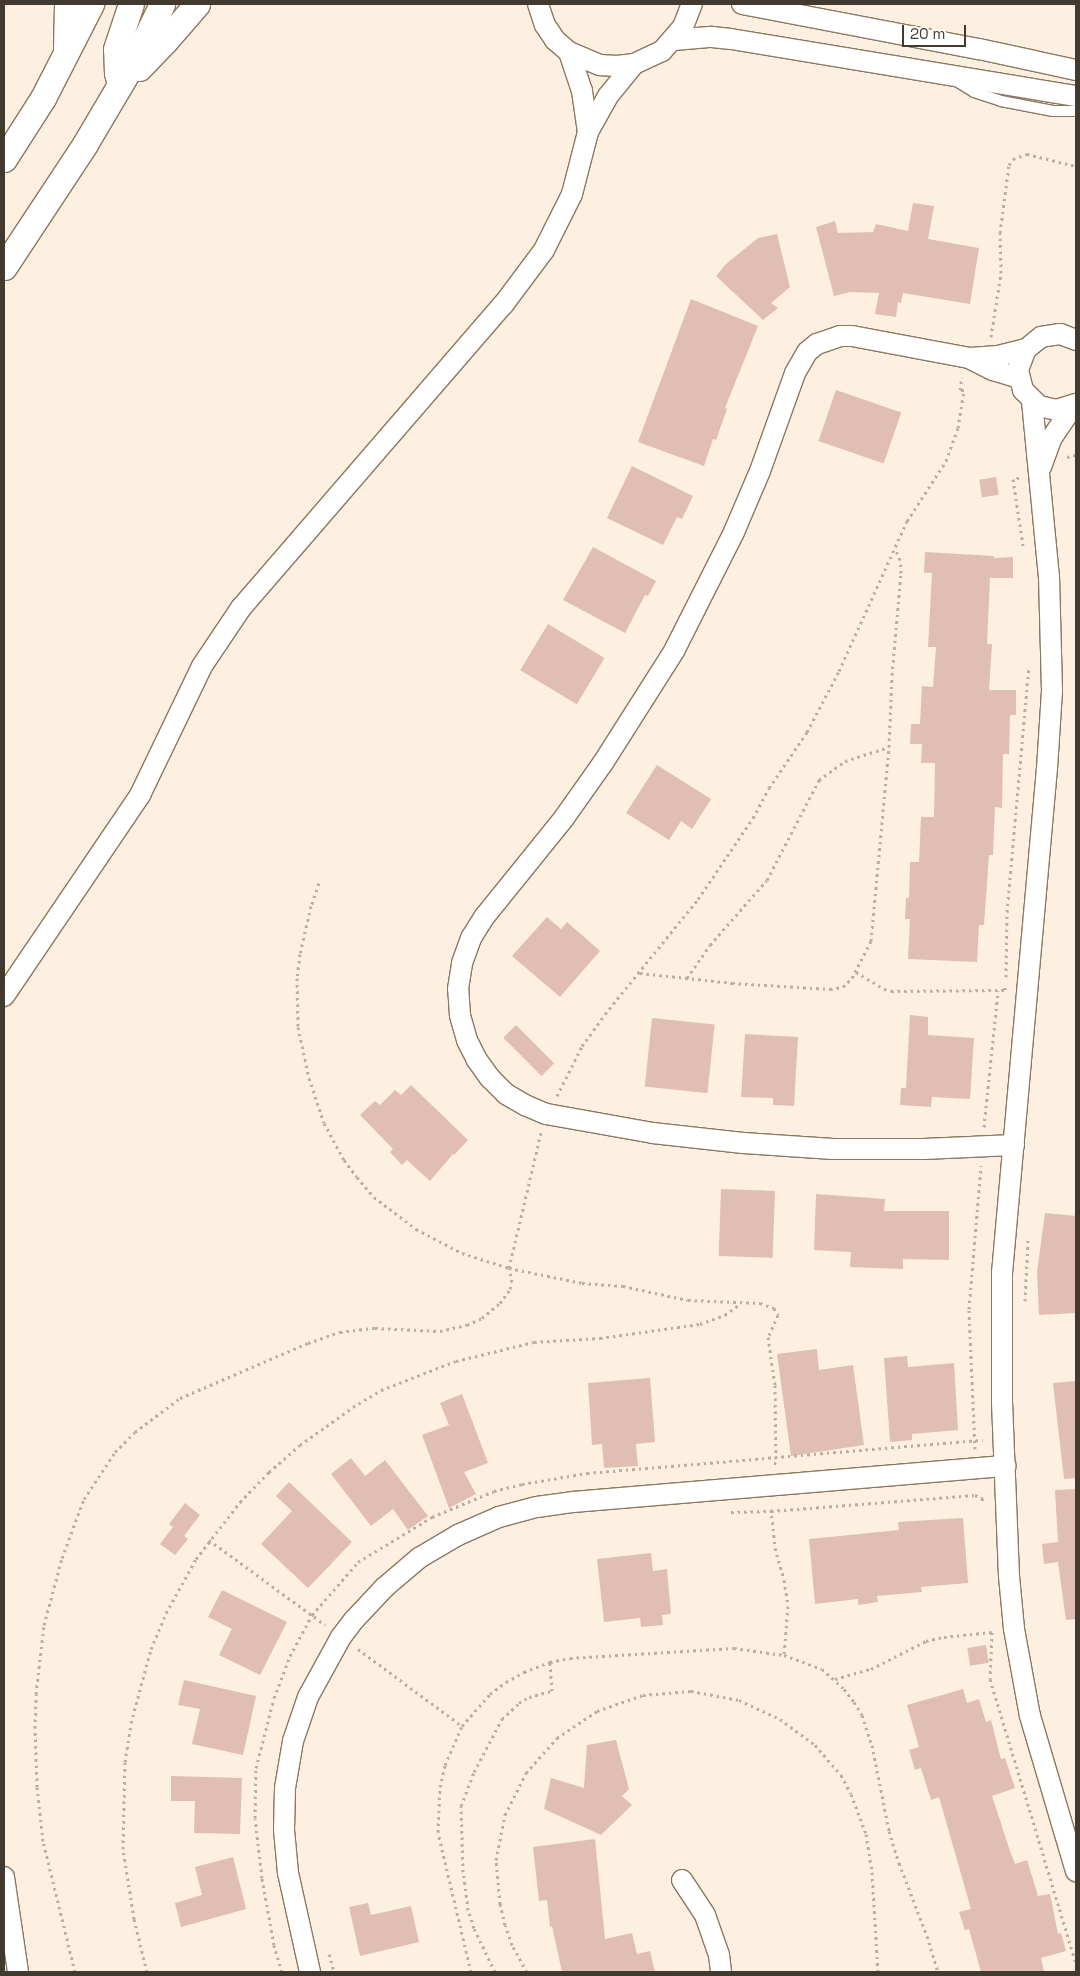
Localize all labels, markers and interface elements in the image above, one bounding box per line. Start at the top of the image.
scale bar [905,15,969,47]
text: 20 m [910,24,945,43]

